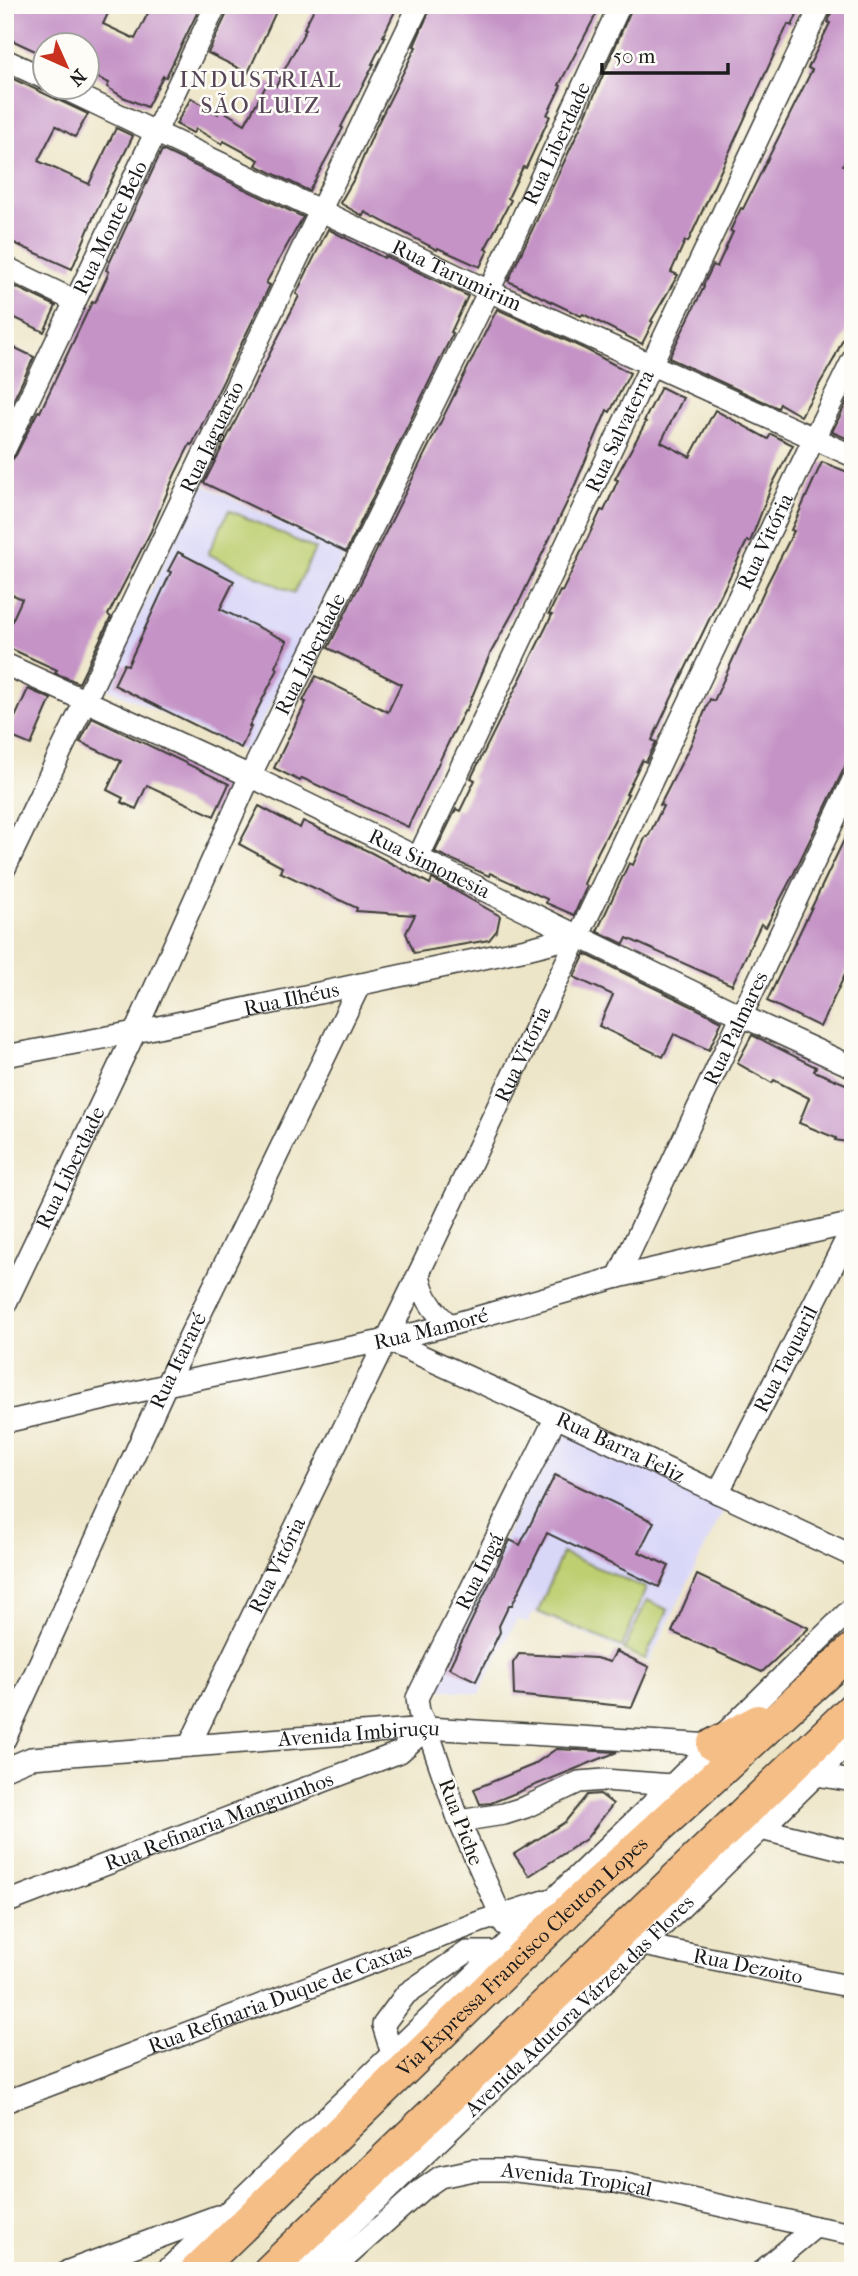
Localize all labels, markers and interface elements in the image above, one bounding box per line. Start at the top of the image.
north arrow [32,32,102,102]
scale bar [602,32,728,76]
text: 50 m [613,44,656,68]
text: N [64,64,90,91]
district label: INDUSTRIAL SÃO LUIZ [179,66,343,119]
street label: Rua Liberdade [518,78,595,209]
street label: Rua Monte Belo [68,157,152,298]
street label: Rua Tarumirim [388,235,526,316]
street label: Rua Salvaterra [580,366,659,496]
street label: Rua Jaguarão [175,377,249,497]
street label: Rua Vitória [732,489,798,594]
street label: Rua Liberdade [270,589,350,719]
street label: Rua Simonesia [365,824,494,903]
street label: Rua Palmares [698,967,773,1089]
street label: Rua Ilhéus [242,977,341,1021]
street label: Rua Vitória [490,1002,556,1106]
street label: Rua Liberdade [31,1103,110,1233]
street label: Rua Taquaril [749,1302,823,1417]
street label: Rua Mamoré [372,1303,491,1354]
street label: Rua Itararé [145,1309,211,1413]
street label: Rua Barra Feliz [552,1407,689,1488]
street label: Rua Vitória [243,1513,310,1617]
street label: Rua Ingá [450,1529,509,1614]
street label: Avenida Imbiruçu [276,1716,441,1751]
street label: Rua Refinaria Manguinhos [101,1767,337,1876]
street label: Rua Piche [433,1775,489,1869]
street label: Via Expressa Francisco Cleuton Lopes [391,1831,653,2083]
street label: Avenida Adutora Várzea das Flores [459,1890,699,2122]
street label: Rua Refinaria Duque de Caxias [145,1937,415,2059]
street label: Rua Dezoito [691,1943,805,1989]
street label: Avenida Tropical [499,2157,654,2202]

